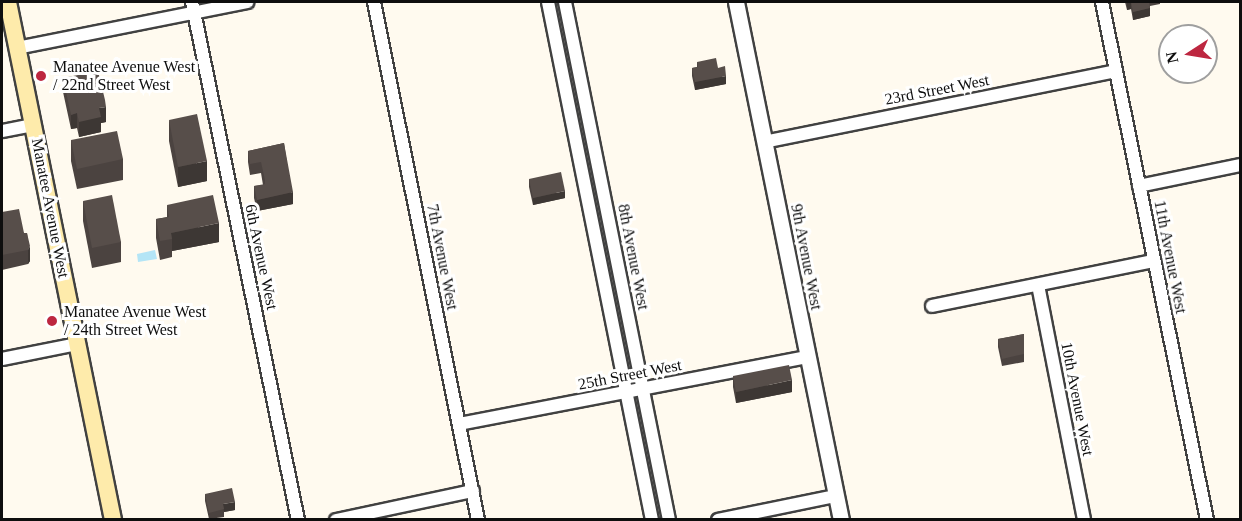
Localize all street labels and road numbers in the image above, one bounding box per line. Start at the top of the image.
street label: 23rd Street West [883,70,991,110]
street label: Manatee Avenue West [27,136,73,280]
street label: 11th Avenue West [1150,198,1190,316]
street label: 6th Avenue West [240,202,282,312]
street label: 7th Avenue West [422,202,462,312]
street label: 8th Avenue West [613,202,653,312]
street label: 9th Avenue West [786,202,826,312]
street label: 10th Avenue West [1056,340,1098,458]
street label: 25th Street West [576,356,684,394]

